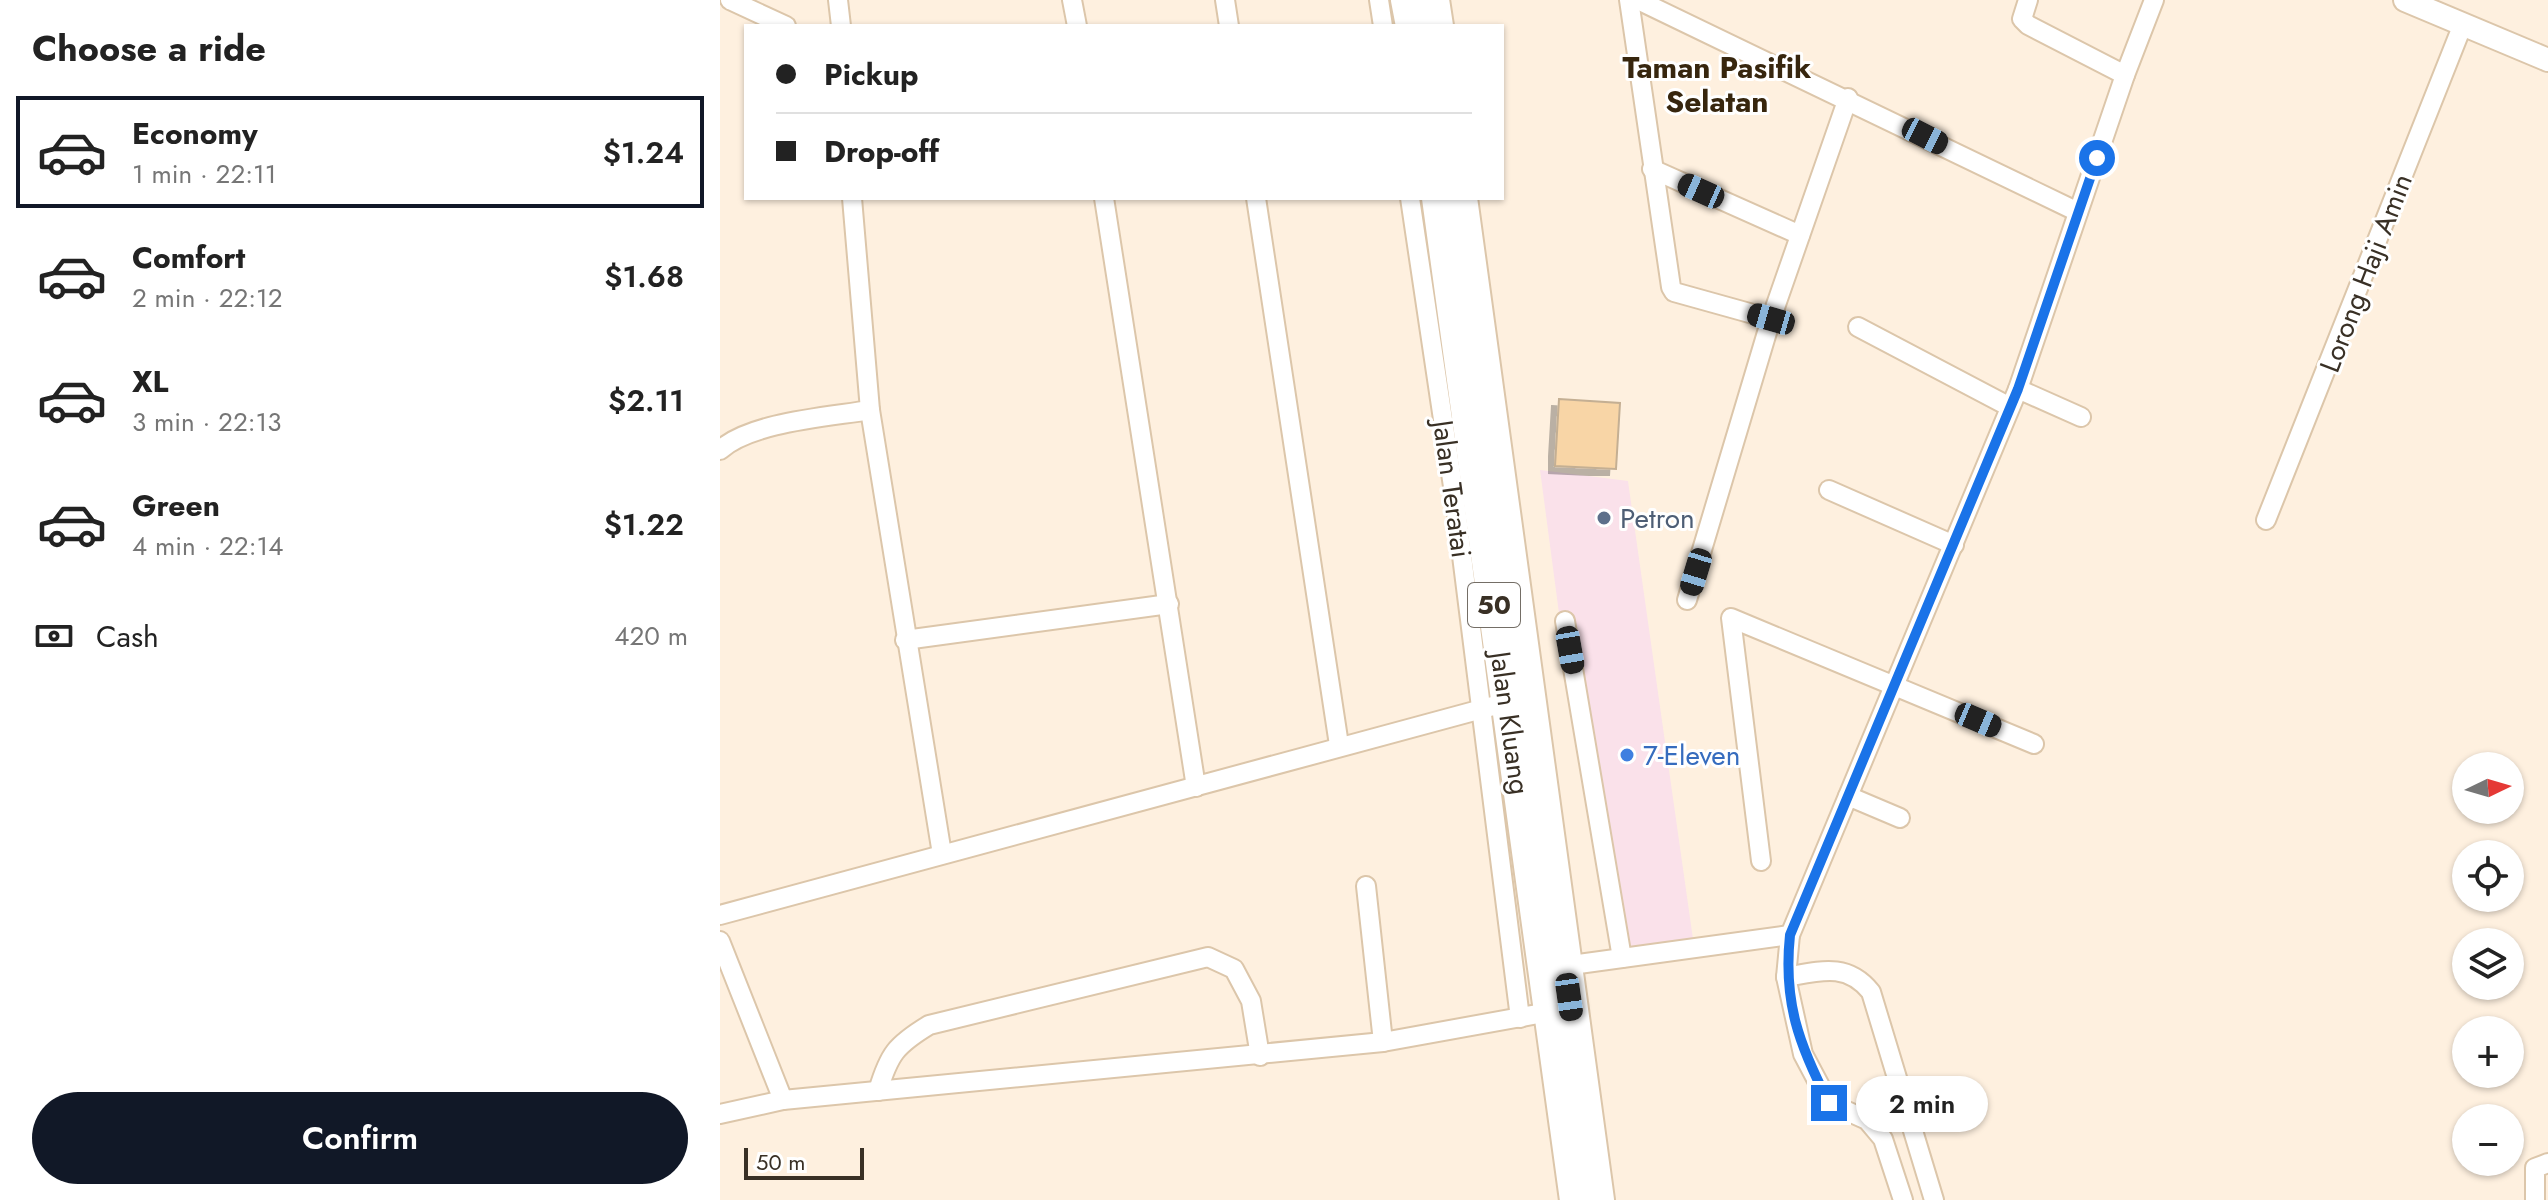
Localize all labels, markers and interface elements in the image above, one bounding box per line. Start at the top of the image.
text: Choose a ride [32,22,266,74]
district label: Taman Pasifik Selatan [1623,46,1812,123]
text: Pickup [824,53,919,96]
text: Economy [132,112,258,155]
car [1898,114,1952,158]
icon: car [36,116,108,188]
text: Drop-off [824,130,939,173]
text: $1.24 [603,131,684,174]
route start [2079,140,2115,176]
text: 1 min · 22:11 [132,155,276,193]
street label: Lorong Haji Amin [2309,168,2423,378]
car [1674,170,1728,212]
text: Comfort [132,236,245,279]
icon: car [36,240,108,312]
text: $1.68 [604,255,684,298]
text: 2 min · 22:12 [132,279,283,317]
car [1745,301,1797,337]
text: XL [132,360,168,403]
icon: car [36,364,108,436]
text: $2.11 [608,379,684,422]
text: 3 min · 22:13 [132,403,281,441]
street label: Jalan Teratai [1422,414,1482,560]
text: Green [132,484,220,527]
icon: car [36,488,108,560]
place label: Petron [1620,498,1695,539]
text: $1.22 [604,503,684,546]
marker: Petron [1595,509,1613,527]
text: 4 min · 22:14 [132,527,283,565]
car [1678,546,1714,598]
road number: 50 [1468,583,1520,627]
icon: cash [32,614,76,658]
text: Cash [96,615,159,658]
text: 420 m [614,617,688,655]
car [1554,624,1586,676]
street label: Jalan Kluang [1479,645,1540,797]
car [1951,700,2005,740]
place label: 7-Eleven [1643,735,1740,776]
marker: 7-Eleven [1618,746,1636,764]
north arrow [2452,752,2524,824]
map controls [2452,752,2524,1176]
button: locate [2452,840,2524,912]
button: layers [2452,928,2524,1000]
car [1554,972,1584,1022]
button: + [2452,1016,2524,1088]
callout: 2 min [1857,1075,1989,1131]
route end [1811,1085,1847,1121]
text: 2 min [1889,1085,1955,1123]
button: Confirm [32,1092,688,1184]
button: − [2452,1104,2524,1176]
scale bar [744,1144,864,1180]
text: 50 m [756,1146,805,1178]

